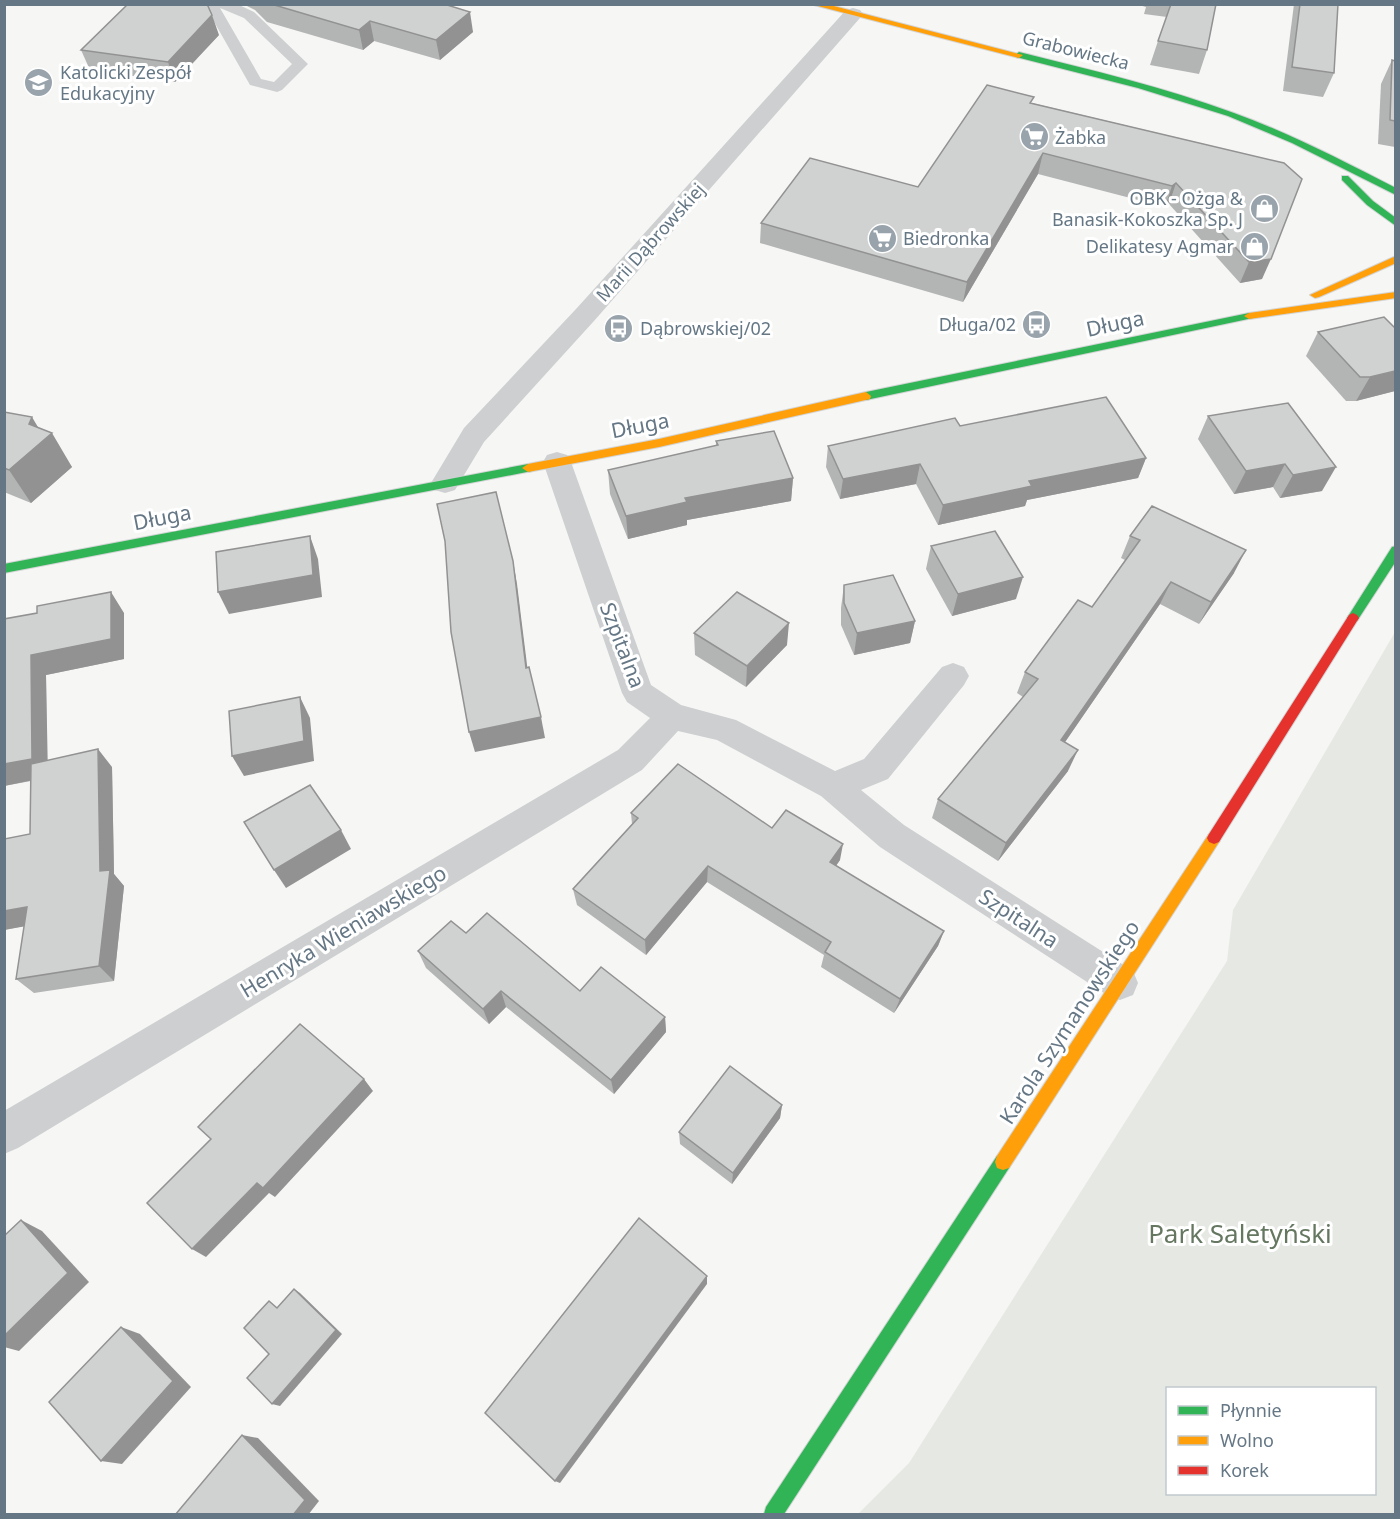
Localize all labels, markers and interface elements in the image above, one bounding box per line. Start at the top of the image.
street label: Grabowiecka [1020,25,1132,75]
place label: Katolicki Zespół Edukacyjny [60,60,192,105]
school or university icon: Katolicki Zespół Edukacyjny [23,66,55,98]
supermarket icon: Żabka [1018,121,1050,153]
place label: Żabka [1055,125,1106,149]
street label: Marii Dąbrowskiej [590,178,710,306]
place label: OBK - Ożga & Banasik-Kokoszka Sp. J [1052,186,1244,231]
shop icon: OBK - Ożga & Banasik-Kokoszka Sp. J [1248,192,1280,224]
supermarket icon: Biedronka [866,222,898,254]
place label: Biedronka [903,226,989,250]
shop icon: Delikatesy Agmar [1239,230,1271,262]
place label: Delikatesy Agmar [1086,234,1235,258]
street label: Długa [1084,303,1146,343]
bus stop icon: Długa/02 [1021,308,1053,340]
bus stop icon: Dąbrowskiej/02 [603,312,635,344]
place label: Długa/02 [939,312,1016,336]
place label: Dąbrowskiej/02 [640,316,771,340]
street label: Długa [609,406,671,444]
street label: Długa [131,498,193,536]
street label: Szpitalna [594,598,652,692]
street label: Henryka Wieniawskiego [235,858,451,1004]
street label: Szpitalna [974,882,1064,954]
street label: Karola Szymanowskiego [992,915,1146,1129]
park label: Park Saletyński [1148,1215,1332,1251]
legend [1166,1387,1376,1495]
text: Płynnie [1220,1398,1282,1422]
text: Wolno [1220,1428,1274,1452]
text: Korek [1220,1458,1269,1482]

